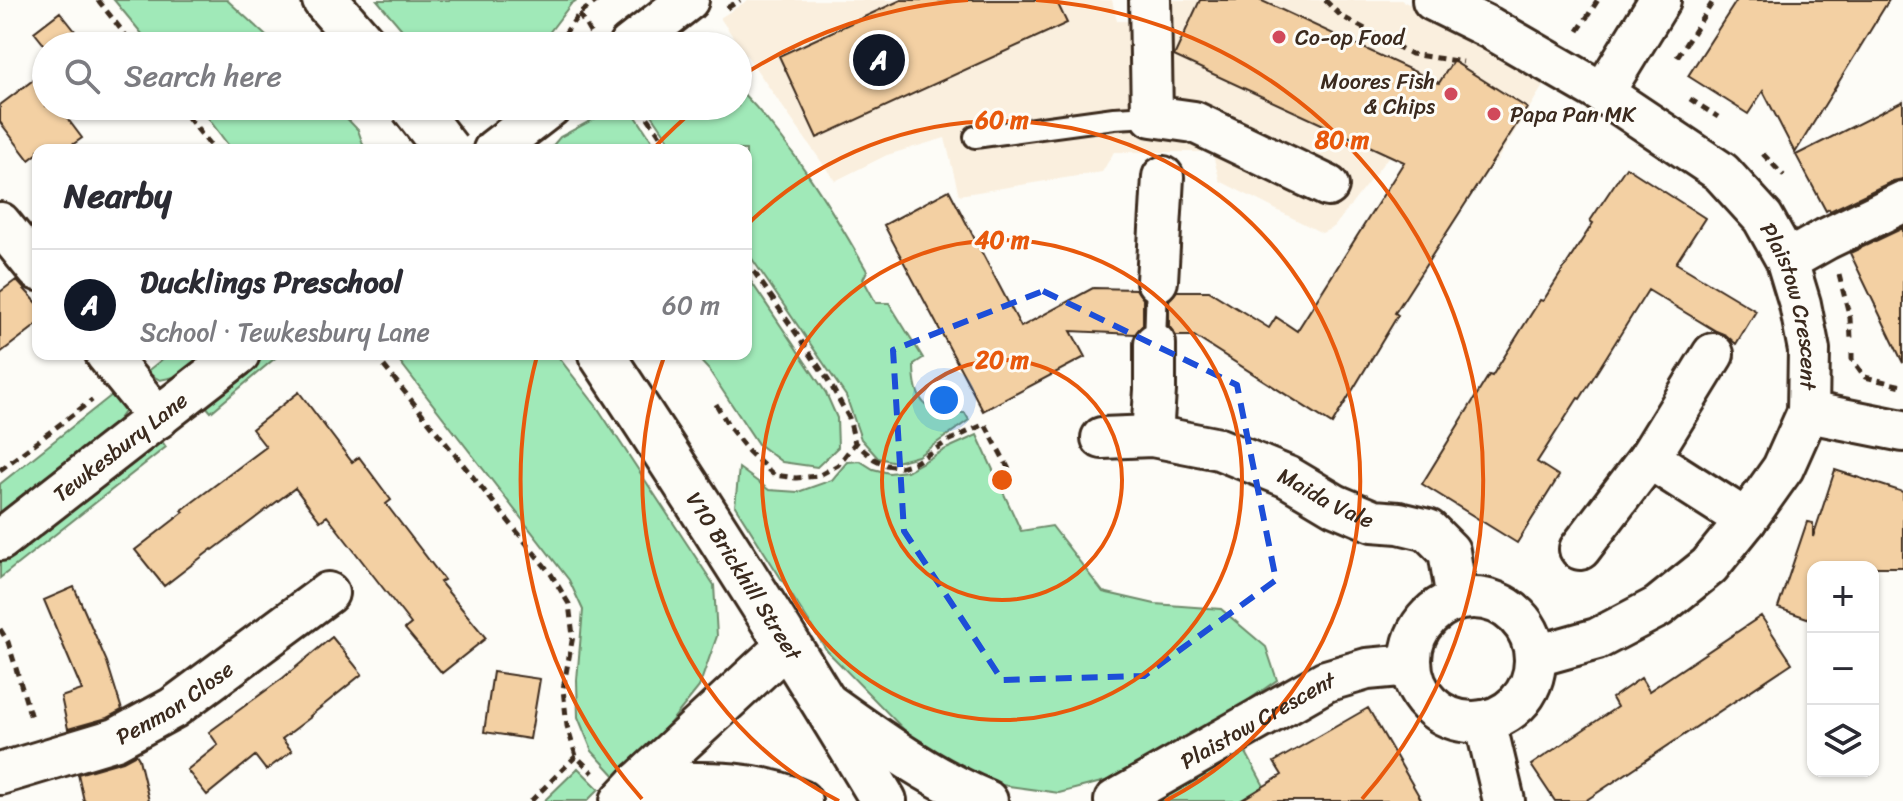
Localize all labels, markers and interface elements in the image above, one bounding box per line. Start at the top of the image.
place label: Co-op Food [1295,18,1406,57]
marker: Co-op Food [1270,28,1288,46]
pin: A [853,30,905,90]
search box [32,32,752,120]
text: Search here [124,49,282,103]
icon: search [60,54,104,98]
place label: Moores Fish & Chips [1321,62,1435,126]
marker: Moores Fish & Chips [1442,85,1460,103]
place label: Papa Pan MK [1510,95,1637,134]
text: 60 m [974,99,1029,141]
marker: Papa Pan MK [1485,105,1503,123]
text: 80 m [1314,119,1370,161]
text: Nearby [64,166,172,226]
street label: Plaistow Crescent [1749,215,1829,391]
text: 40 m [975,219,1030,261]
text: Ducklings Preschool [140,255,402,309]
text: A [81,282,99,328]
text: 60 m [662,282,720,328]
text: School · Tewkesbury Lane [140,309,430,355]
text: 20 m [974,339,1029,381]
your location [924,380,964,420]
street label: Tewkesbury Lane [44,381,196,512]
street label: Maida Vale [1272,455,1380,539]
centre of rings [988,466,1016,494]
street label: V10 Brickhill Street [676,483,813,669]
map controls [1807,561,1879,777]
button: + [1807,561,1879,633]
button: − [1807,633,1879,705]
street label: Penmon Close [108,650,242,755]
street label: Plaistow Crescent [1172,660,1340,780]
button: layers [1807,705,1879,777]

